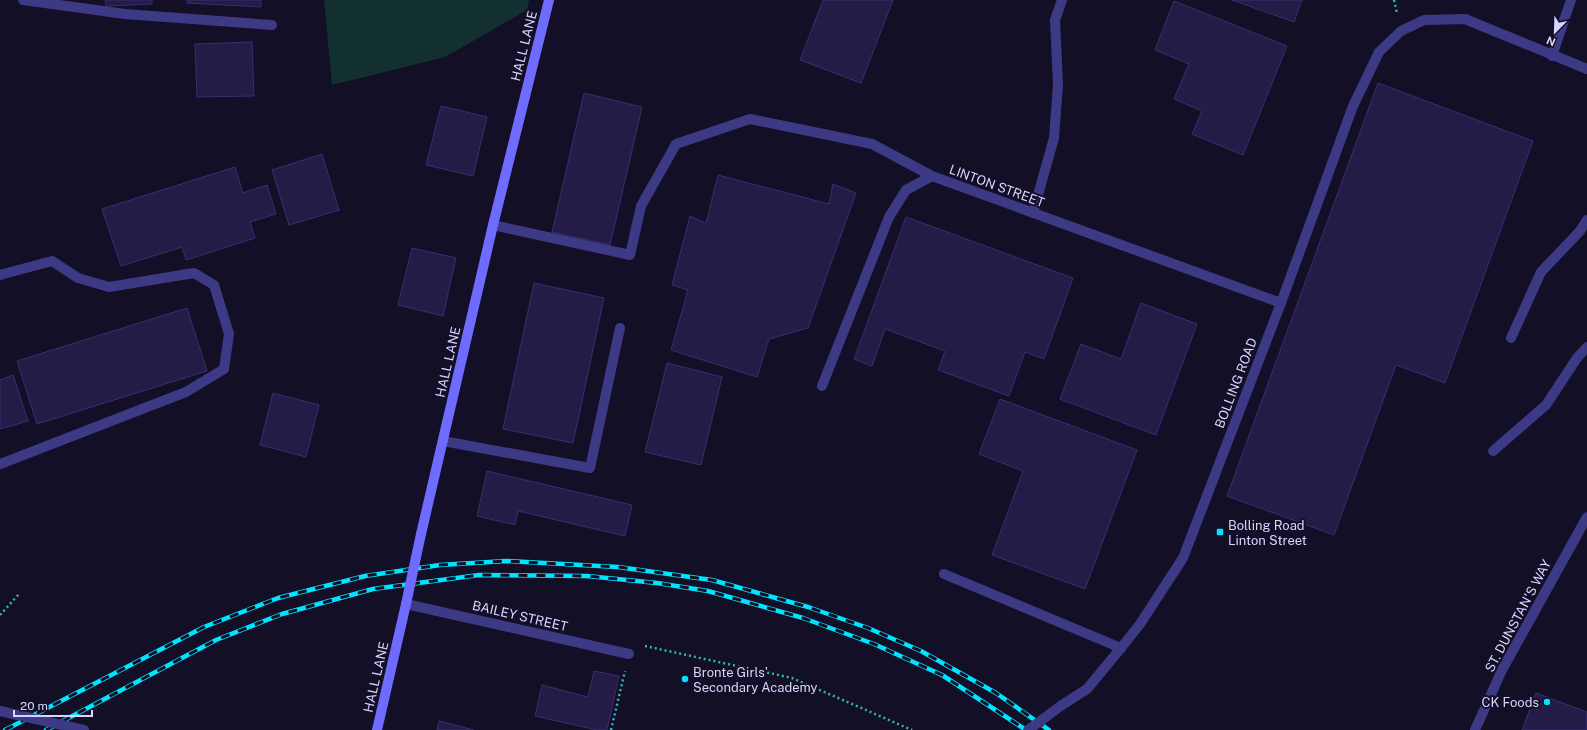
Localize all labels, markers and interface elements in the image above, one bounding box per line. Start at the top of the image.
street label: HALL LANE [508,9,540,83]
north arrow [1535,12,1575,52]
text: N [1545,34,1557,48]
street label: LINTON STREET [947,162,1047,210]
street label: HALL LANE [433,325,463,399]
street label: BOLLING ROAD [1212,336,1260,430]
place label: Bolling Road Linton Street [1228,518,1307,548]
marker: Bolling Road Linton Street [1215,527,1225,537]
street label: ST. DUNSTAN'S WAY [1482,557,1554,675]
street label: BAILEY STREET [471,598,569,634]
street label: HALL LANE [361,640,391,714]
place label: Bronte Girls' Secondary Academy [693,665,818,695]
marker: Bronte Girls' Secondary Academy [680,674,690,684]
scale bar [14,692,92,718]
place label: CK Foods [1481,695,1539,710]
marker: CK Foods [1542,697,1552,707]
text: 20 m [20,699,48,713]

